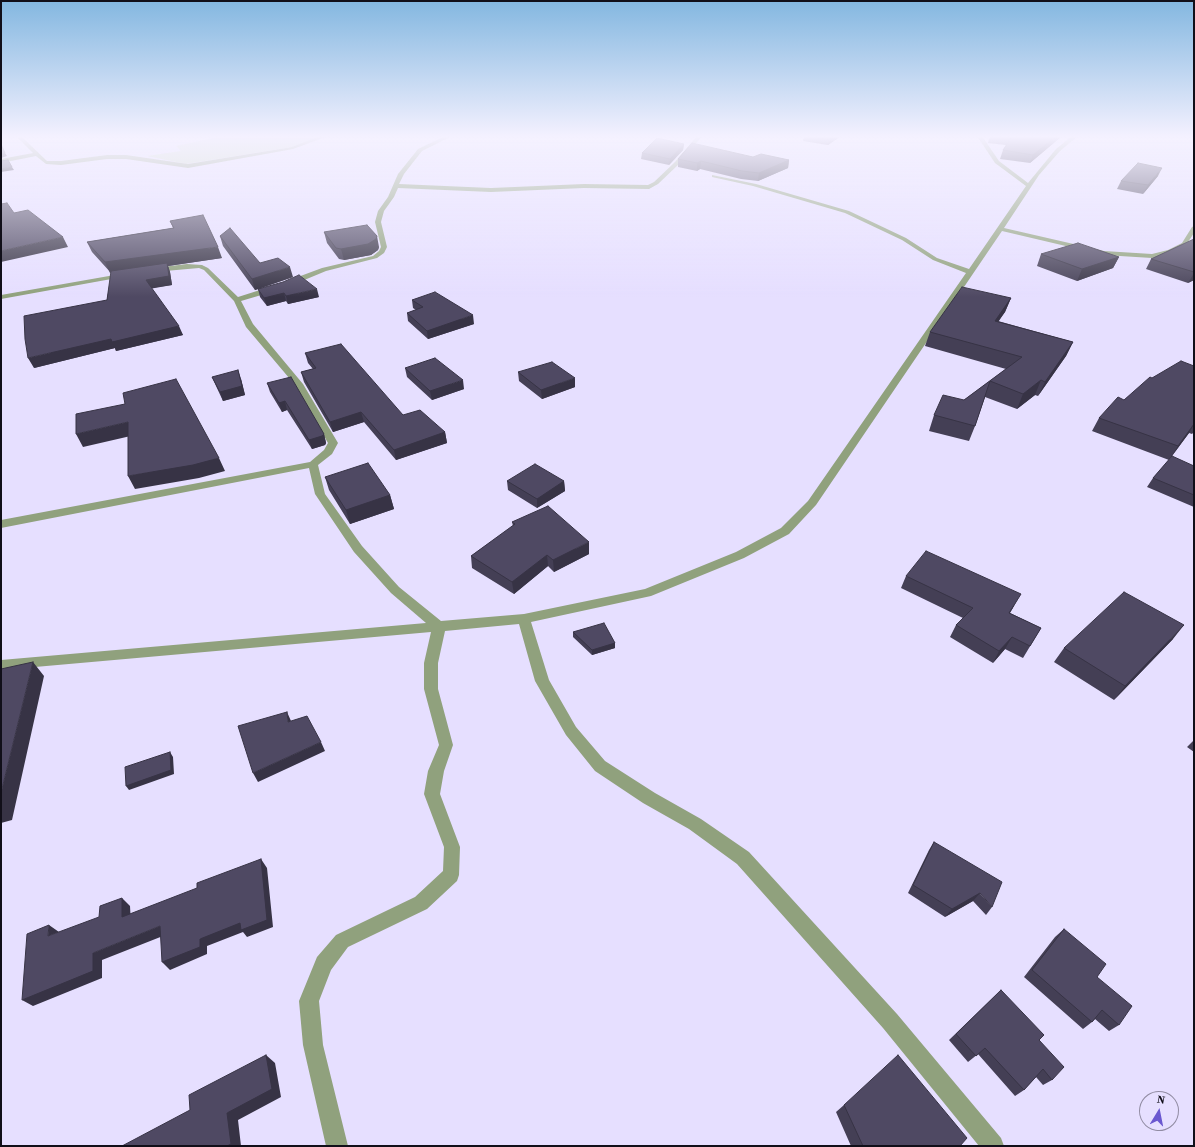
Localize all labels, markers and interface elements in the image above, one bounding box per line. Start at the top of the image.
north arrow [1139,1091,1179,1131]
text: N [1156,1092,1166,1108]

